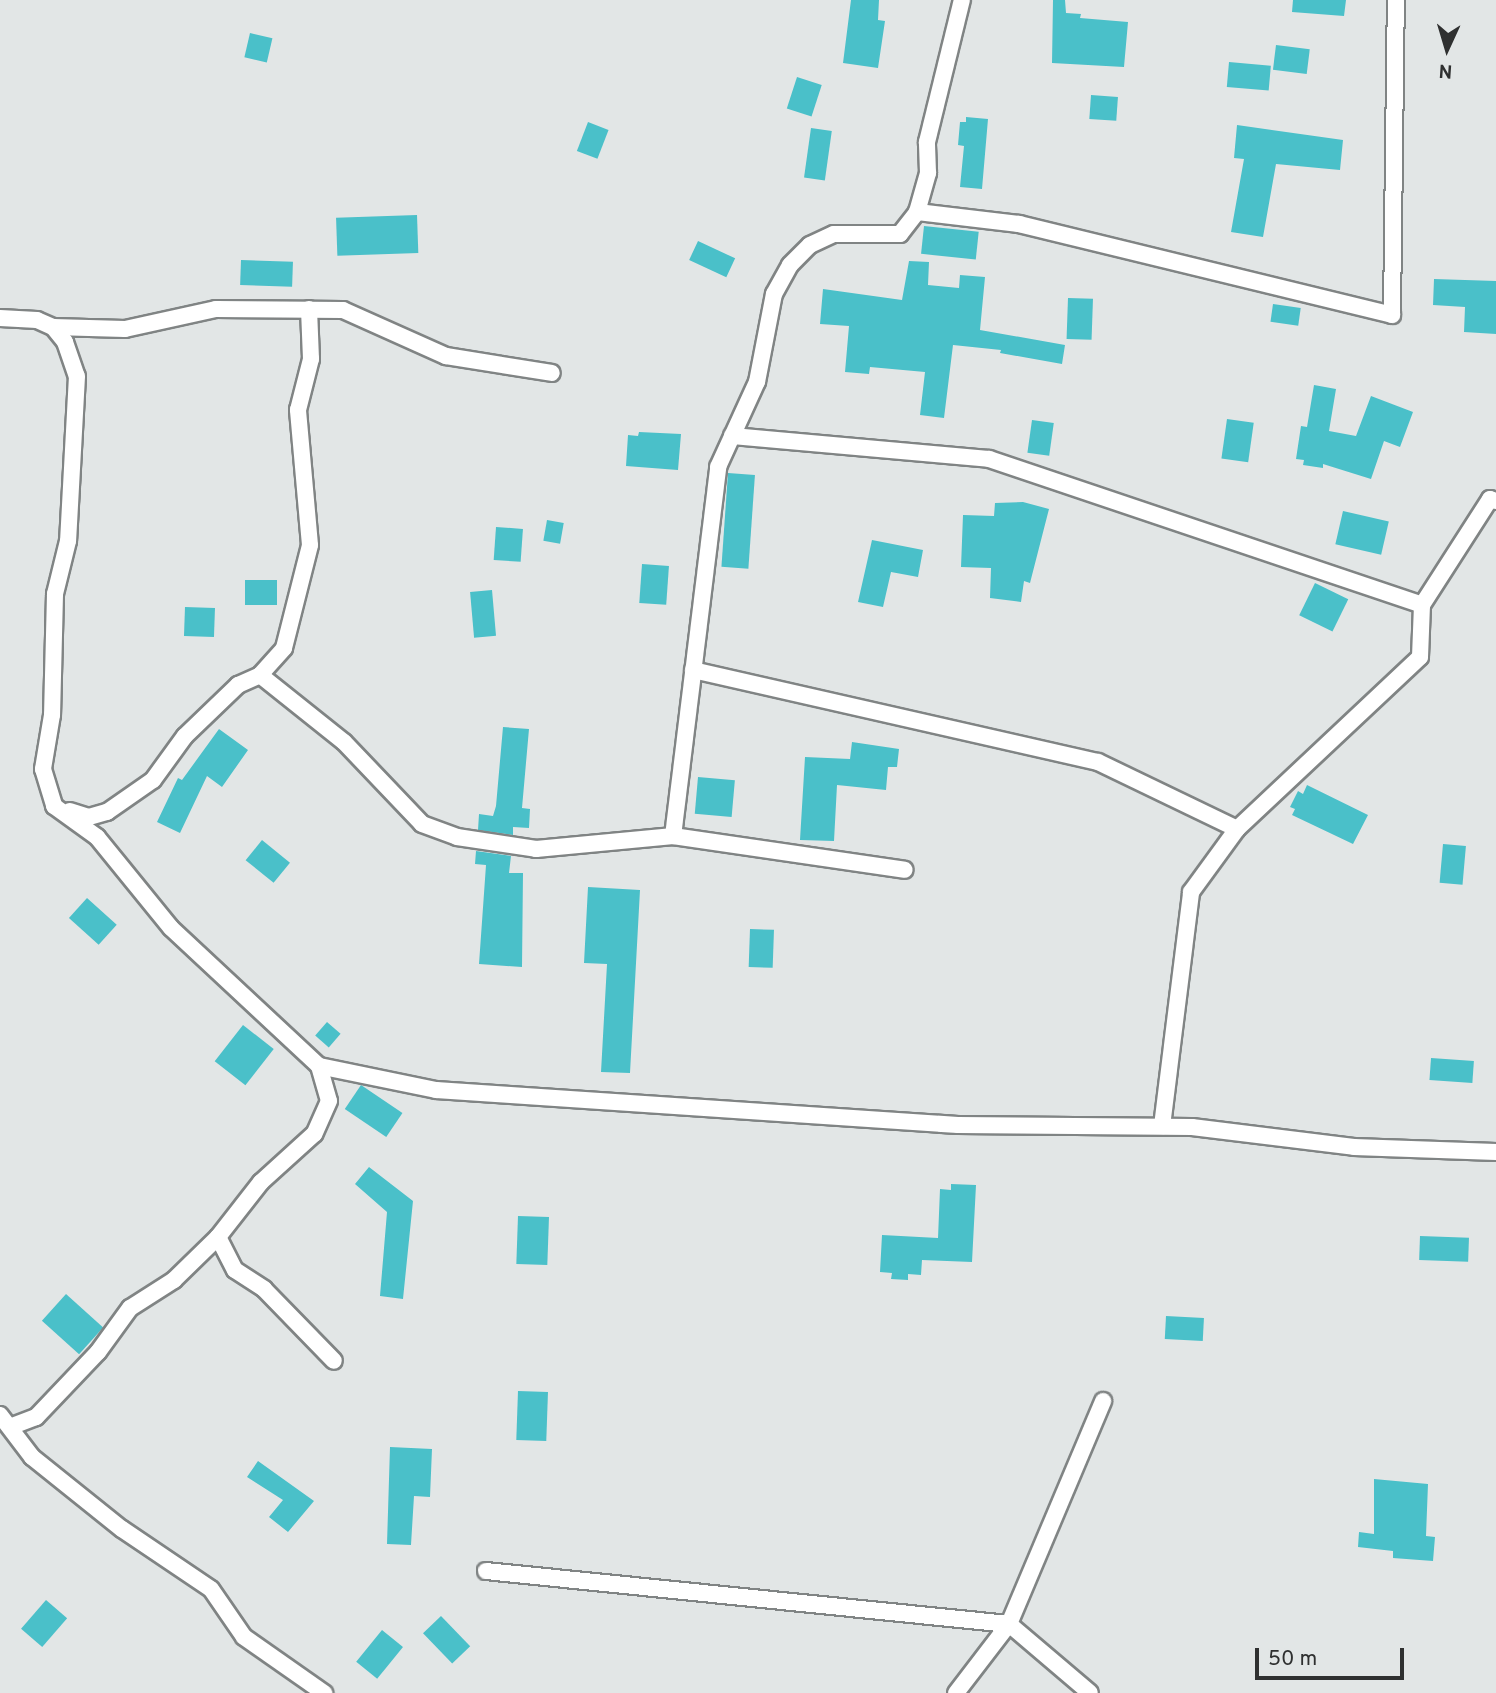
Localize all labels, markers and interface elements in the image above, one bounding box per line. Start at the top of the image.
north arrow [1412,14,1482,84]
text: N [1438,58,1453,82]
scale bar [1258,1634,1407,1678]
text: 50 m [1268,1646,1317,1673]

